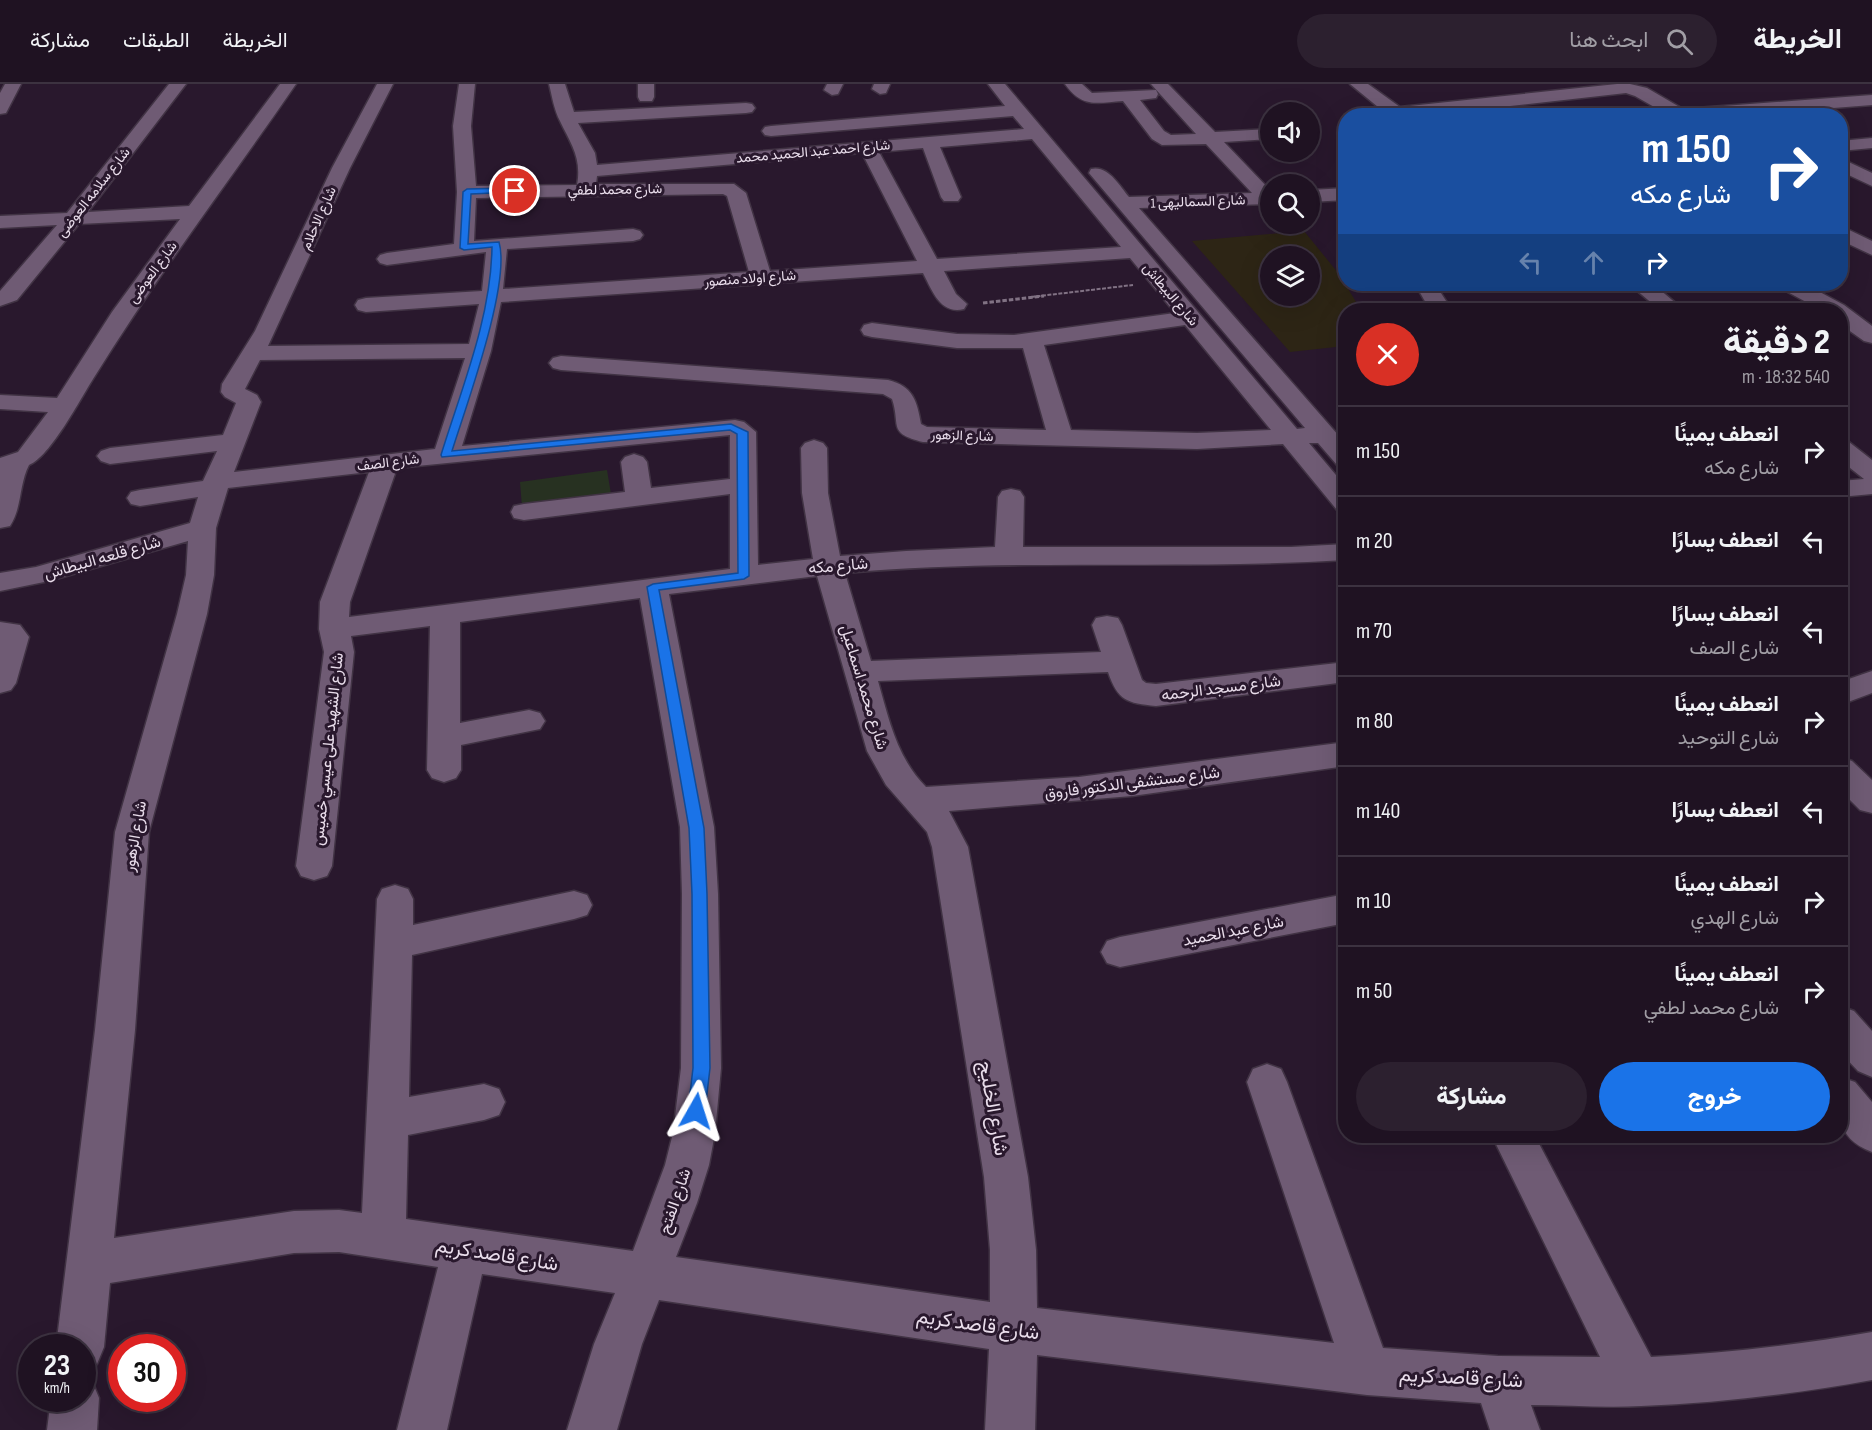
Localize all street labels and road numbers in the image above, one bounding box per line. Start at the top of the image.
street label: شارع احمد عبد الحميد محمد [735,136,891,169]
street label: شارع سلامه العوضى [53,144,135,242]
street label: شارع محمد لطفي [568,180,663,202]
street label: شارع الاحلام [297,184,342,253]
street label: شارع السماليهى 1 [1150,191,1246,214]
street label: شارع العوضى [124,238,182,308]
street label: شارع البيطاش [1138,259,1202,331]
street label: شارع اولاد منصور [703,267,797,292]
street label: شارع الزهور [929,426,994,447]
street label: شارع الصف [356,450,420,477]
street label: شارع قلعه البيطاش [42,533,163,585]
street label: شارع مكه [808,554,869,580]
street label: شارع محمد اسماعيل [835,623,892,752]
street label: شارع الشهيد على عيسي خميس [309,652,351,847]
street label: شارع مسجد الرحمه [1160,672,1282,706]
street label: شارع مستشفى الدكتور فاروق [1043,763,1221,805]
street label: شارع الزهور [120,799,152,874]
street label: شارع عبد الحميد [1181,912,1286,952]
street label: شارع الخليج [972,1059,1013,1158]
street label: شارع الفتح [655,1166,696,1237]
street label: شارع قاصد كريم [434,1233,560,1278]
street label: شارع قاصد كريم [915,1304,1041,1346]
street label: شارع قاصد كريم [1398,1363,1523,1394]

